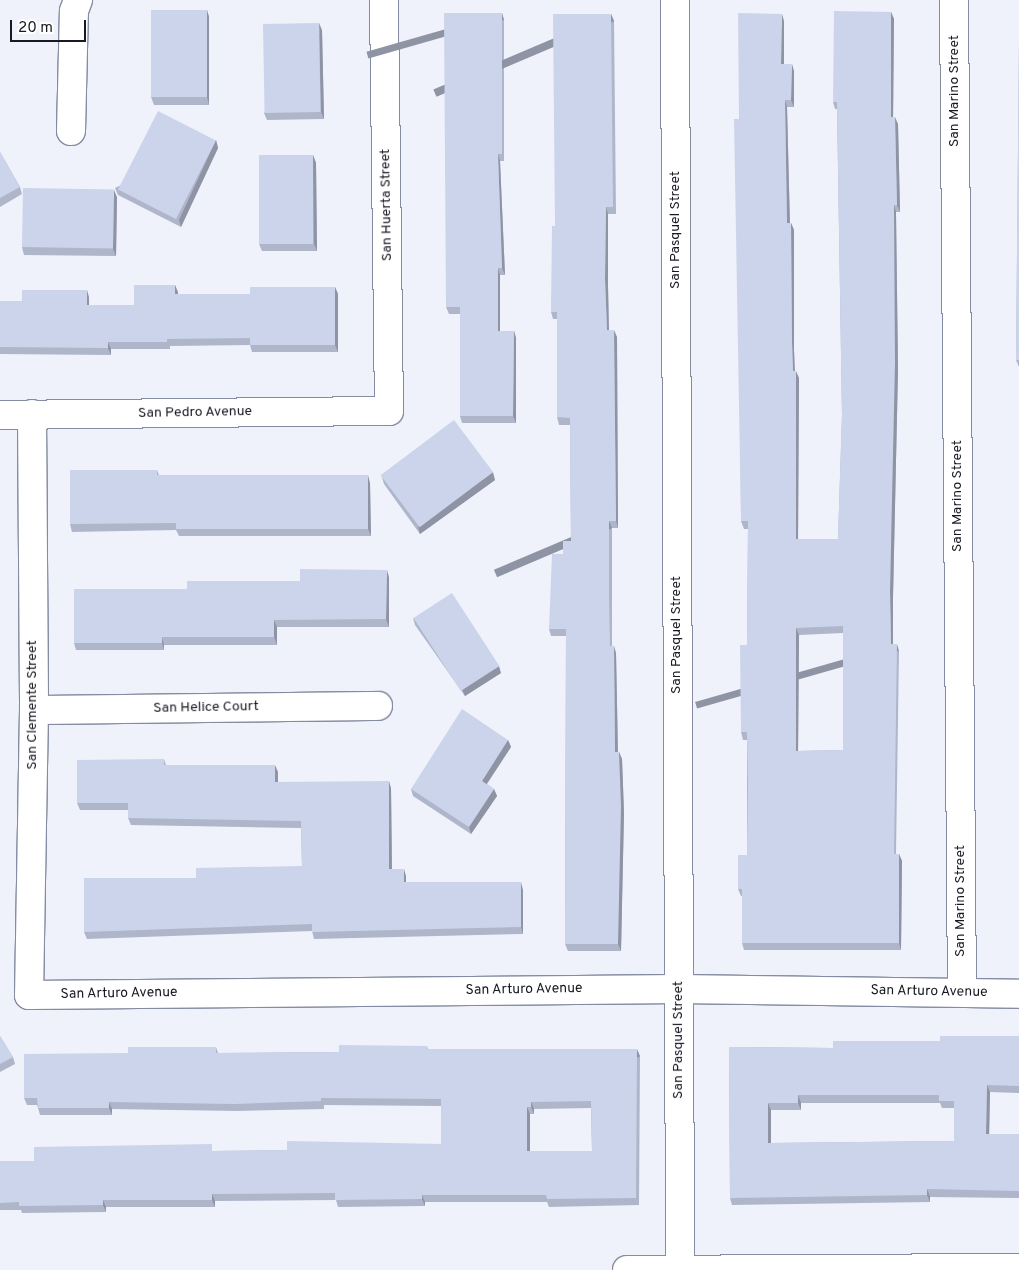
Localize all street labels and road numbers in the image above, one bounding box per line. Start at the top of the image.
street label: San Marino Street [947,35,963,147]
street label: San Huerta Street [378,149,396,261]
street label: San Pasquel Street [668,171,684,289]
street label: San Pedro Avenue [138,404,252,422]
street label: San Marino Street [950,440,966,552]
street label: San Pasquel Street [669,576,685,694]
street label: San Clemente Street [25,640,41,770]
street label: San Helice Court [153,699,259,717]
street label: San Marino Street [953,845,969,957]
street label: San Arturo Avenue [465,981,583,999]
street label: San Pasquel Street [671,981,687,1099]
street label: San Arturo Avenue [870,983,988,1001]
street label: San Arturo Avenue [60,985,178,1003]

